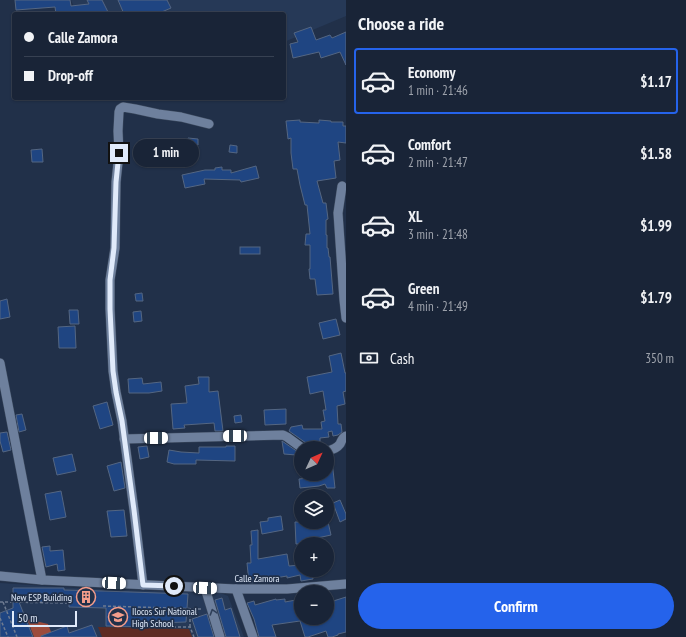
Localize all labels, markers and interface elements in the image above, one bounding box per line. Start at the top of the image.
text: Choose a ride [358,12,444,35]
text: Calle Zamora [48,28,118,47]
icon: car [360,63,396,99]
text: Economy [408,63,456,82]
text: Drop-off [48,66,93,85]
text: $1.17 [640,72,672,91]
text: 1 min · 21:46 [408,82,468,99]
icon: car [360,135,396,171]
text: Comfort [408,135,451,154]
callout: 1 min [133,139,199,167]
route end [110,144,128,162]
text: 1 min [153,144,179,161]
text: $1.58 [640,144,672,163]
text: 2 min · 21:47 [408,154,468,171]
icon: car [360,207,396,243]
text: XL [408,207,422,226]
text: $1.99 [640,216,672,235]
text: 3 min · 21:48 [408,226,468,243]
icon: car [360,279,396,315]
text: Green [408,279,440,298]
text: $1.79 [640,288,672,307]
text: 4 min · 21:49 [408,298,468,315]
icon: cash [358,347,380,369]
text: Cash [390,349,414,368]
text: 350 m [645,350,674,367]
car [223,430,247,442]
car [144,432,168,444]
north arrow [294,441,334,481]
map controls [294,441,334,625]
button: layers [294,489,334,529]
button: + [294,537,334,577]
street label: Calle Zamora [235,572,280,585]
car [102,576,126,590]
route start [165,577,183,595]
car [193,581,217,595]
button: Confirm [358,583,674,629]
button: − [294,585,334,625]
building icon: New ESP Building [75,586,97,608]
place label: New ESP Building [11,591,72,604]
place label: Ilocos Sur National High School [132,605,198,630]
school or university icon: Ilocos Sur National High School [107,606,129,628]
scale bar [12,609,77,628]
one-way arrow [209,609,218,616]
text: 50 m [18,611,37,625]

